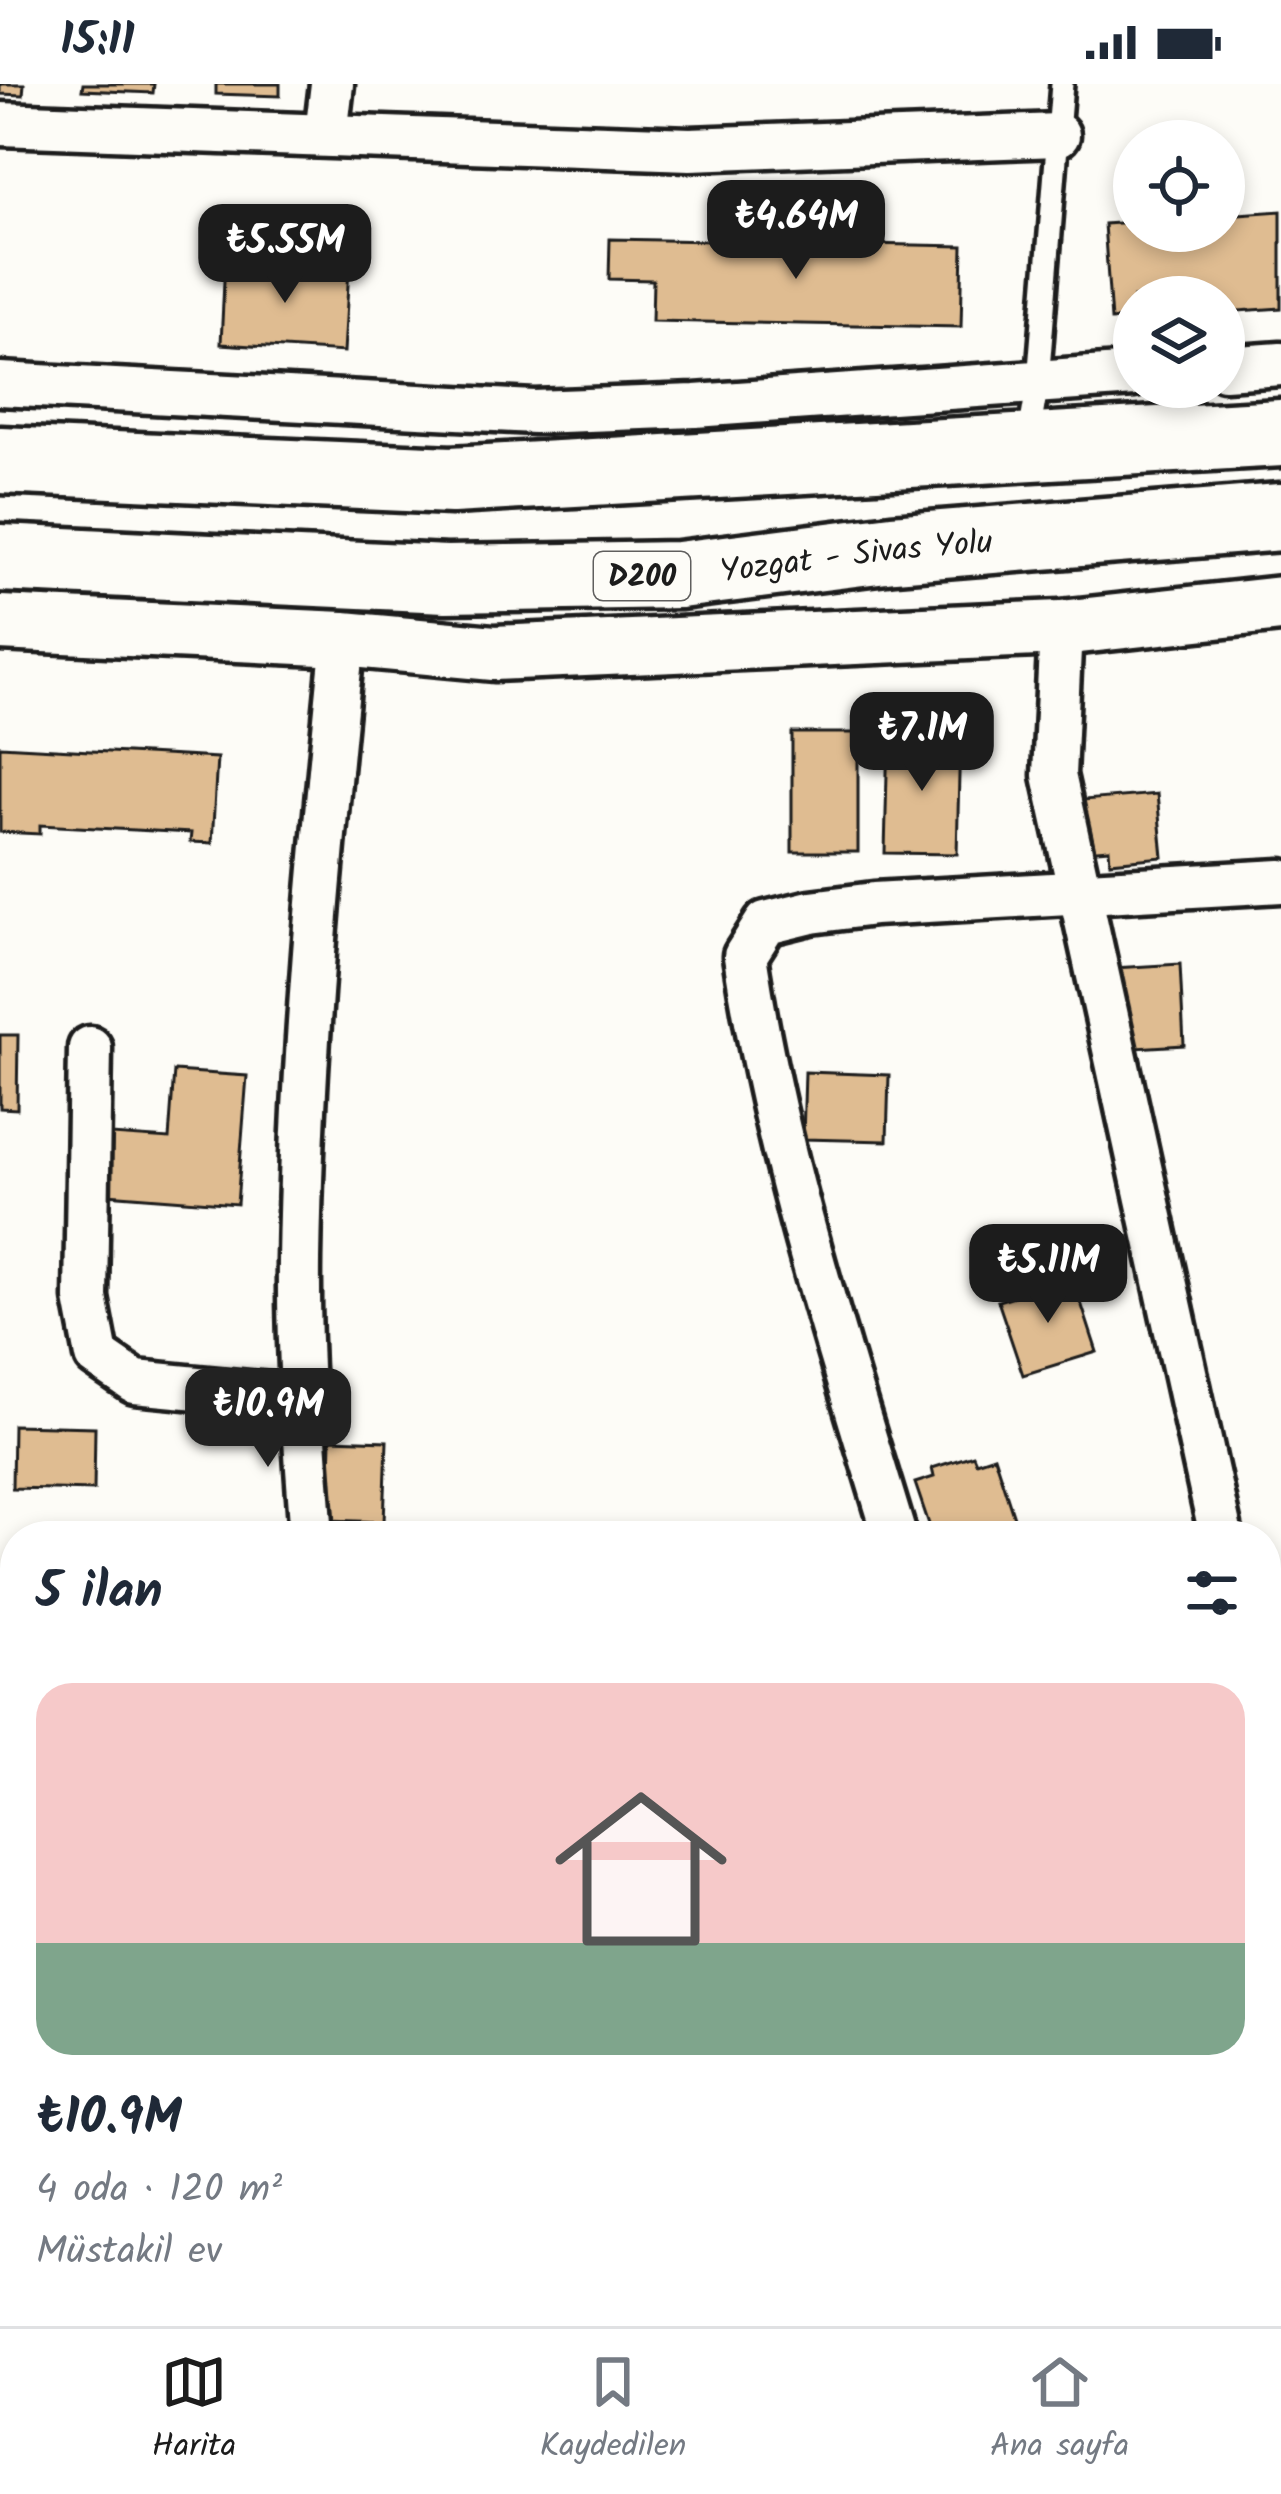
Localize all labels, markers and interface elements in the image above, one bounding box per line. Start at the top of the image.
text: 15:11 [60,6,135,78]
map controls [1113,120,1245,408]
button: locate [1113,120,1245,252]
pin: ₺4.64M [698,180,894,282]
text: ₺4.64M [734,188,858,250]
pin: ₺5.55M [187,204,383,306]
text: ₺5.55M [225,212,345,274]
button: layers [1113,276,1245,408]
street label: Yozgat - Sivas Yolu [717,517,995,600]
road number: D200 [594,552,690,600]
pin: ₺7.1M [838,692,1006,794]
text: ₺7.1M [877,700,967,762]
pin: ₺5.11M [950,1224,1146,1326]
text: ₺5.11M [996,1232,1100,1294]
pin: ₺10.9M [170,1368,366,1470]
text: ₺10.9M [212,1376,324,1438]
text: 5 ilan [36,1553,163,1634]
icon: filters [1179,1560,1245,1626]
icon: home [533,1761,749,1977]
text: ₺10.9M [36,2079,182,2160]
text: 4 oda · 120 m² [36,2160,282,2222]
text: Müstakil ev [36,2222,222,2284]
tab: Harita [152,2349,236,2474]
tab: Kaydedilen [540,2349,686,2474]
tab: Ana sayfa [990,2349,1129,2474]

